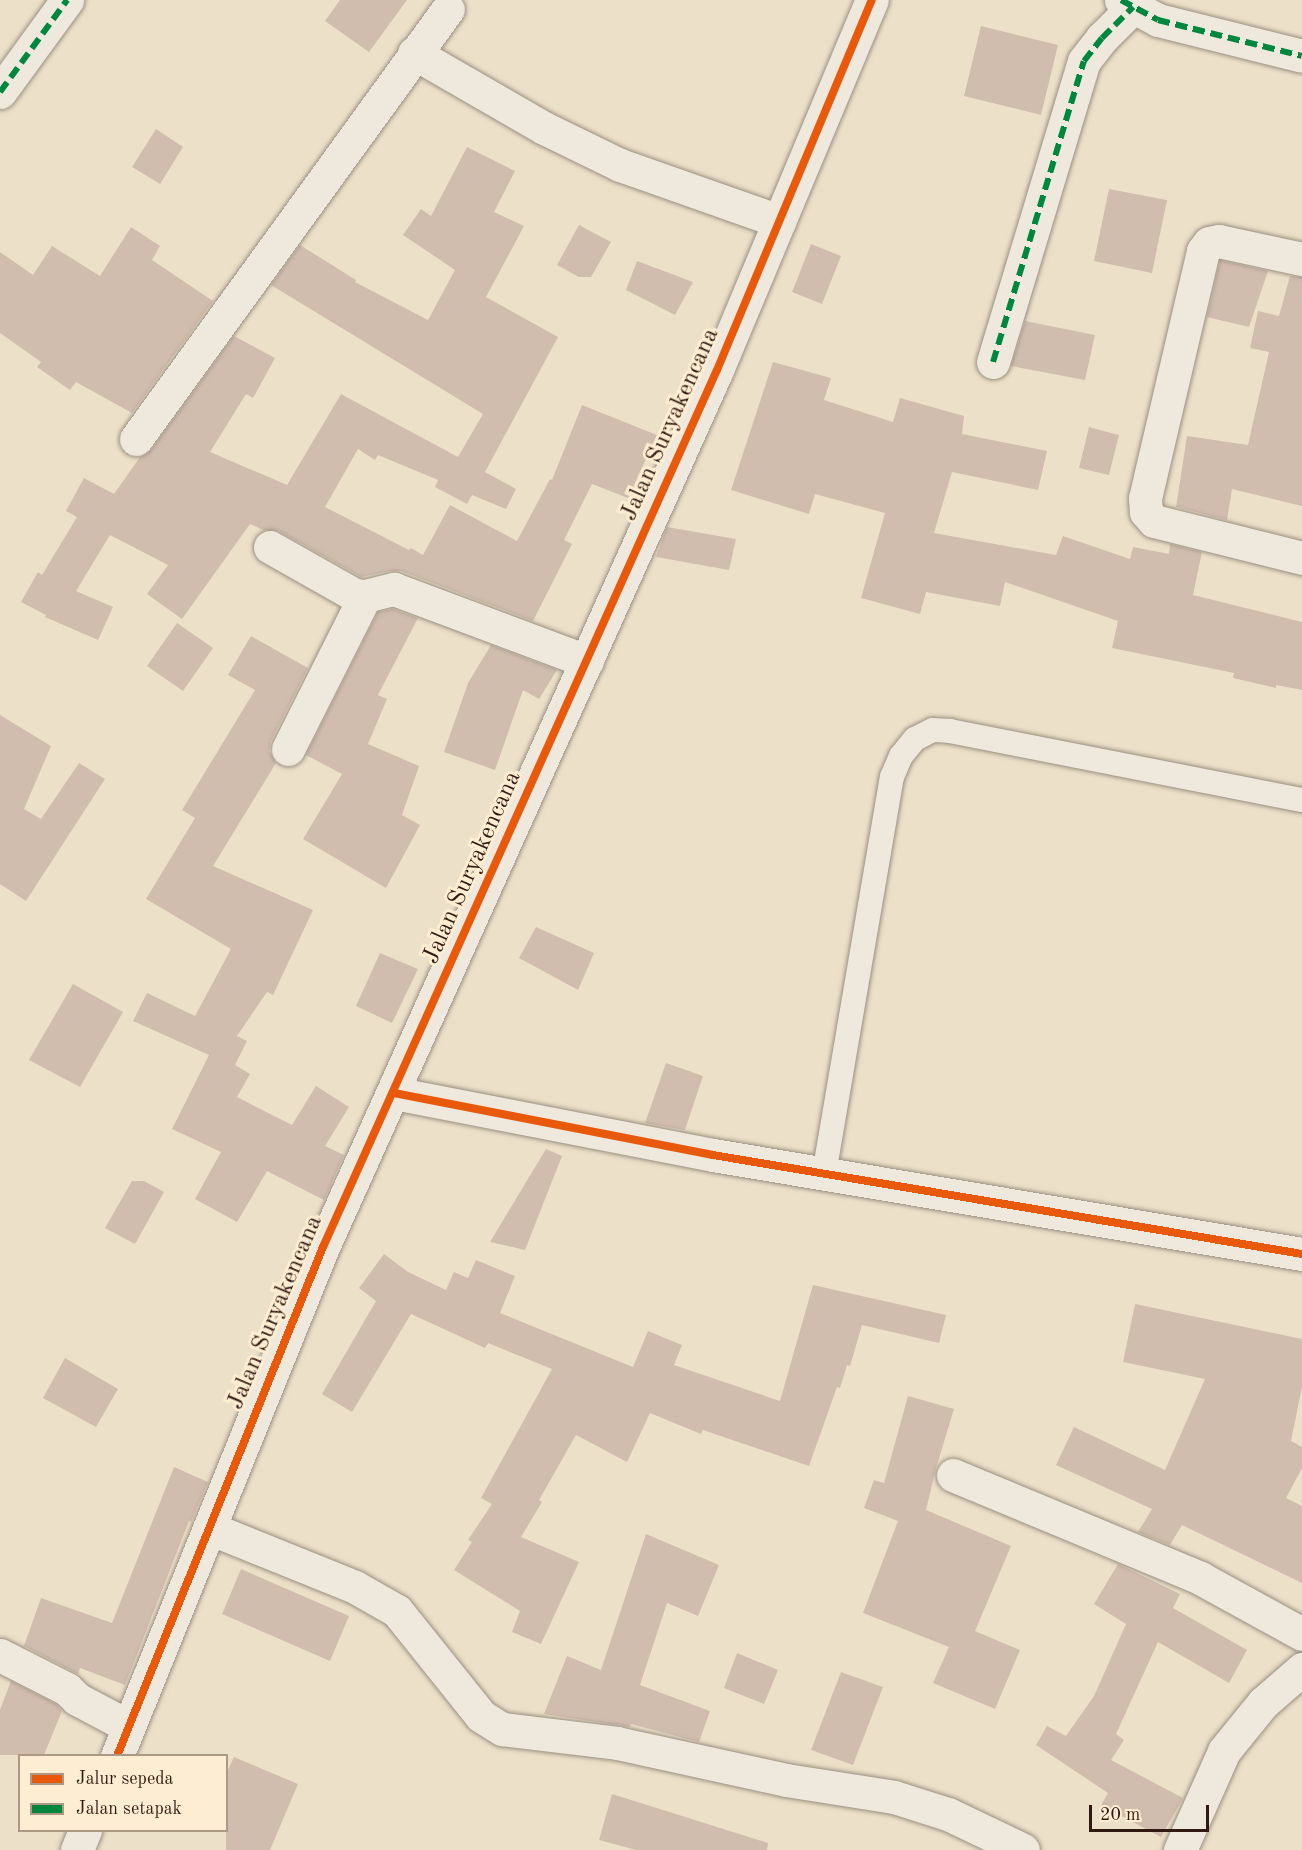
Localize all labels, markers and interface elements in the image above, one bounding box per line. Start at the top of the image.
street label: Jalan Suryakencana [616,324,726,526]
street label: Jalan Suryakencana [418,767,528,969]
street label: Jalan Suryakencana [222,1212,330,1414]
legend [18,1754,228,1832]
text: Jalur sepeda [76,1770,174,1788]
scale bar [1092,1793,1212,1831]
text: Jalan setapak [76,1800,182,1818]
text: 20 m [1100,1806,1140,1824]

